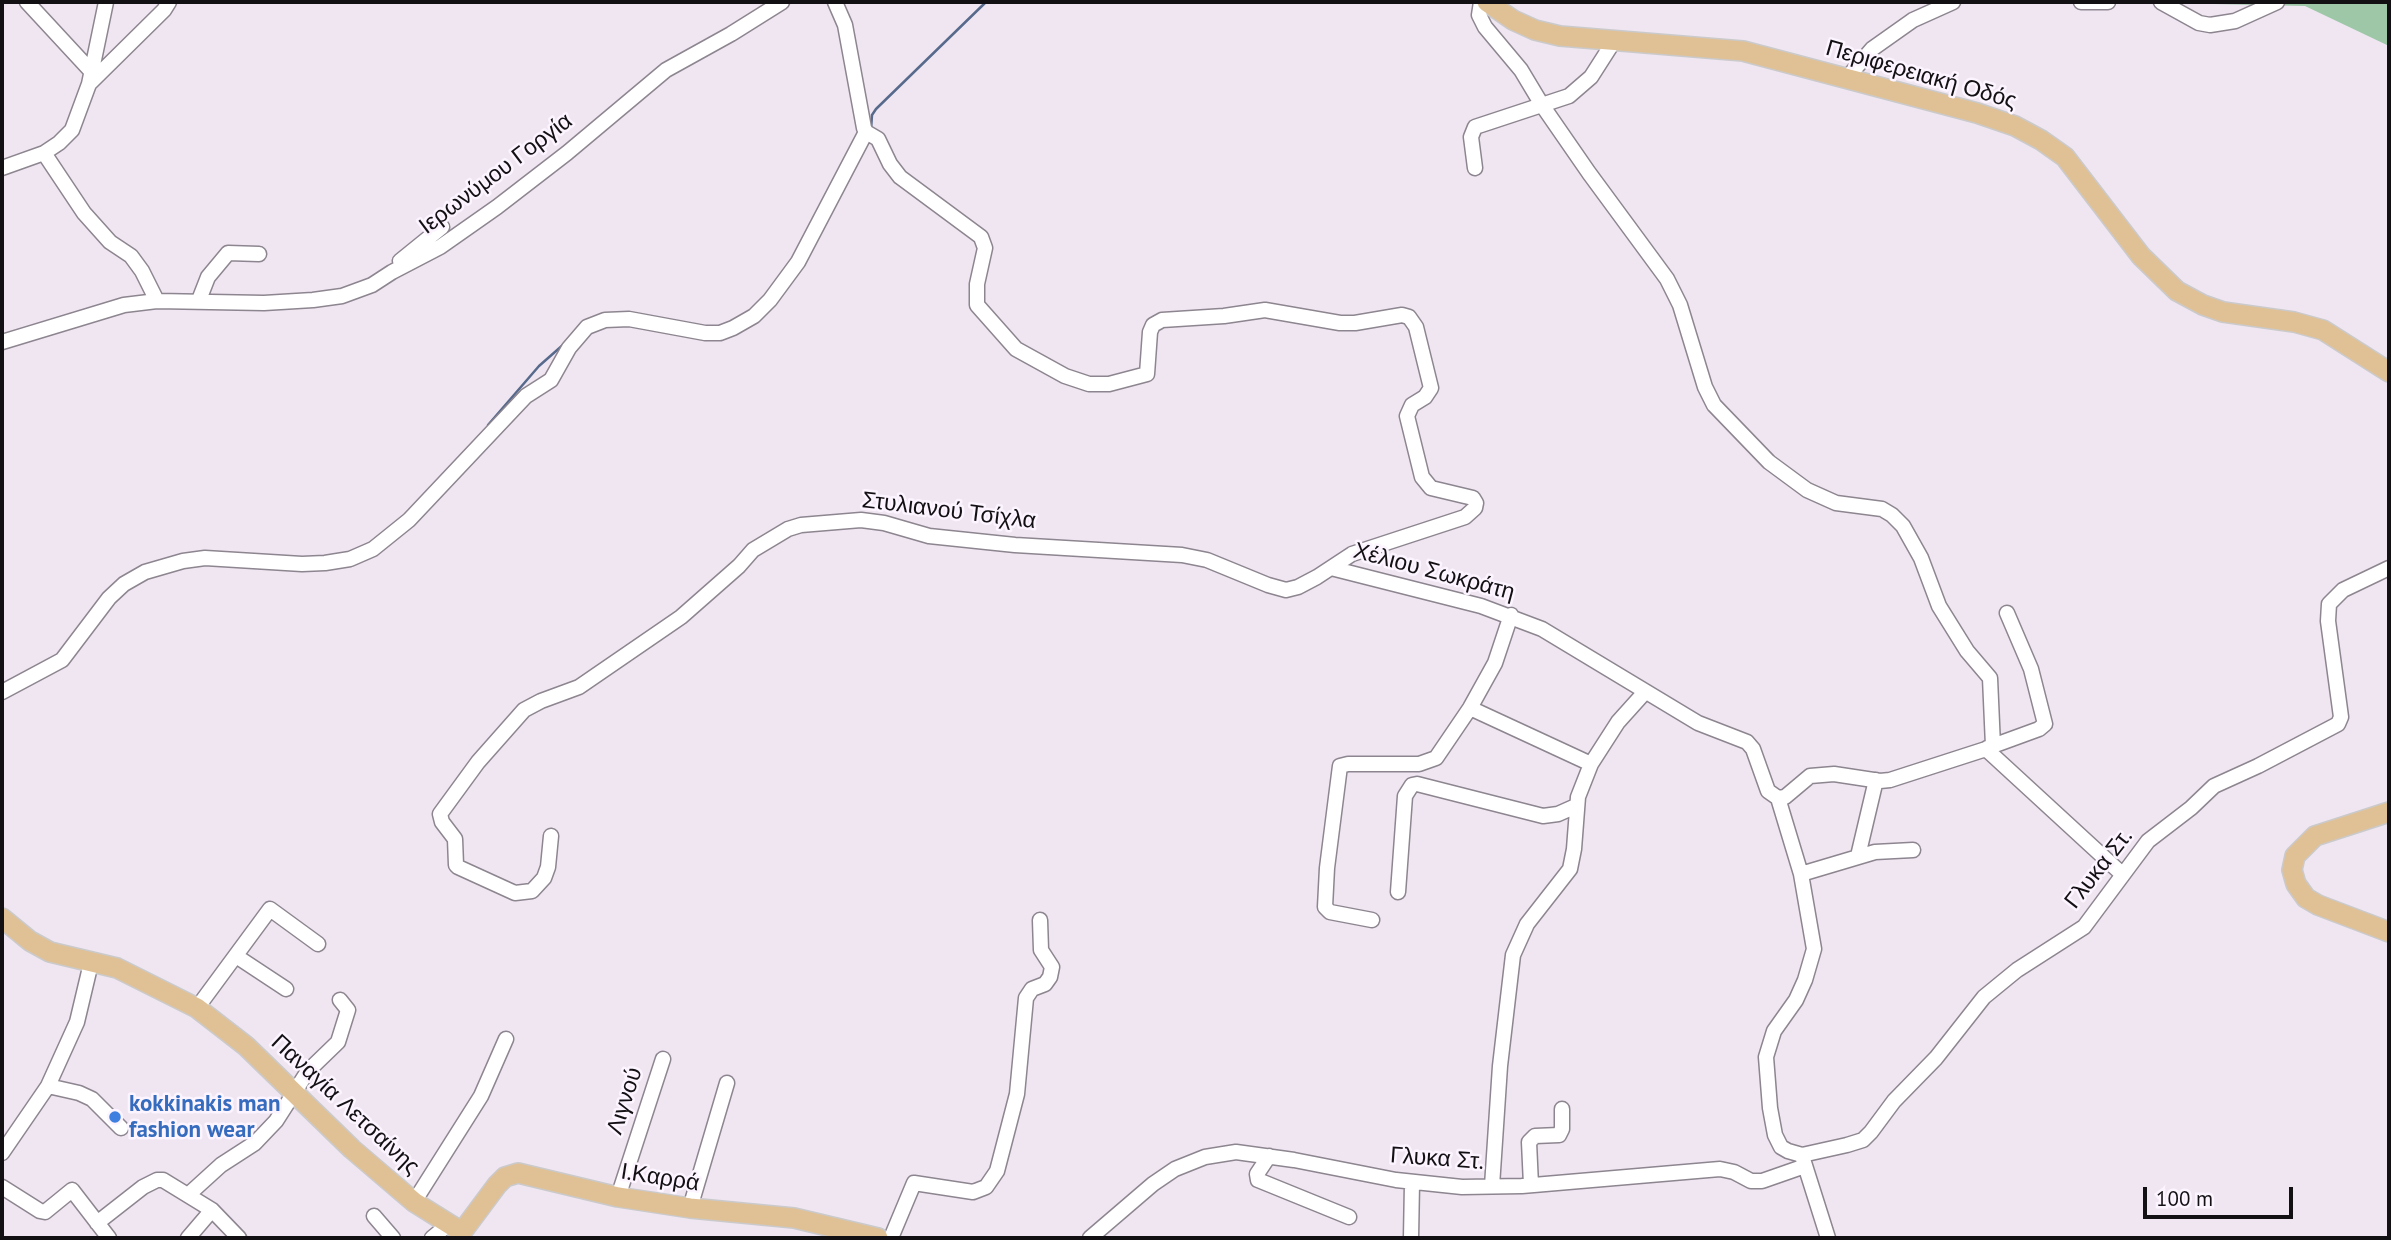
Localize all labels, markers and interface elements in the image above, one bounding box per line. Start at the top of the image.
street label: Περιφερειακή Οδός [1823,35,2019,115]
street label: Ιερωνύμου Γοργία [414,107,578,241]
street label: Στυλιανού Τσίχλα [860,487,1038,535]
street label: Χέλιου Σωκράτη [1350,537,1518,607]
street label: Γλυκα Στ. [2059,823,2139,915]
street label: Παναγία Λετσαίνης [265,1029,425,1181]
street label: Λιγνού [601,1064,649,1138]
place label: kokkinakis man fashion wear [129,1090,281,1144]
marker: kokkinakis man fashion wear [107,1109,123,1125]
street label: Γλυκα Στ. [1389,1142,1485,1176]
street label: Ι.Καρρά [619,1158,701,1198]
scale bar [2146,1174,2296,1218]
text: 100 m [2156,1185,2213,1212]

